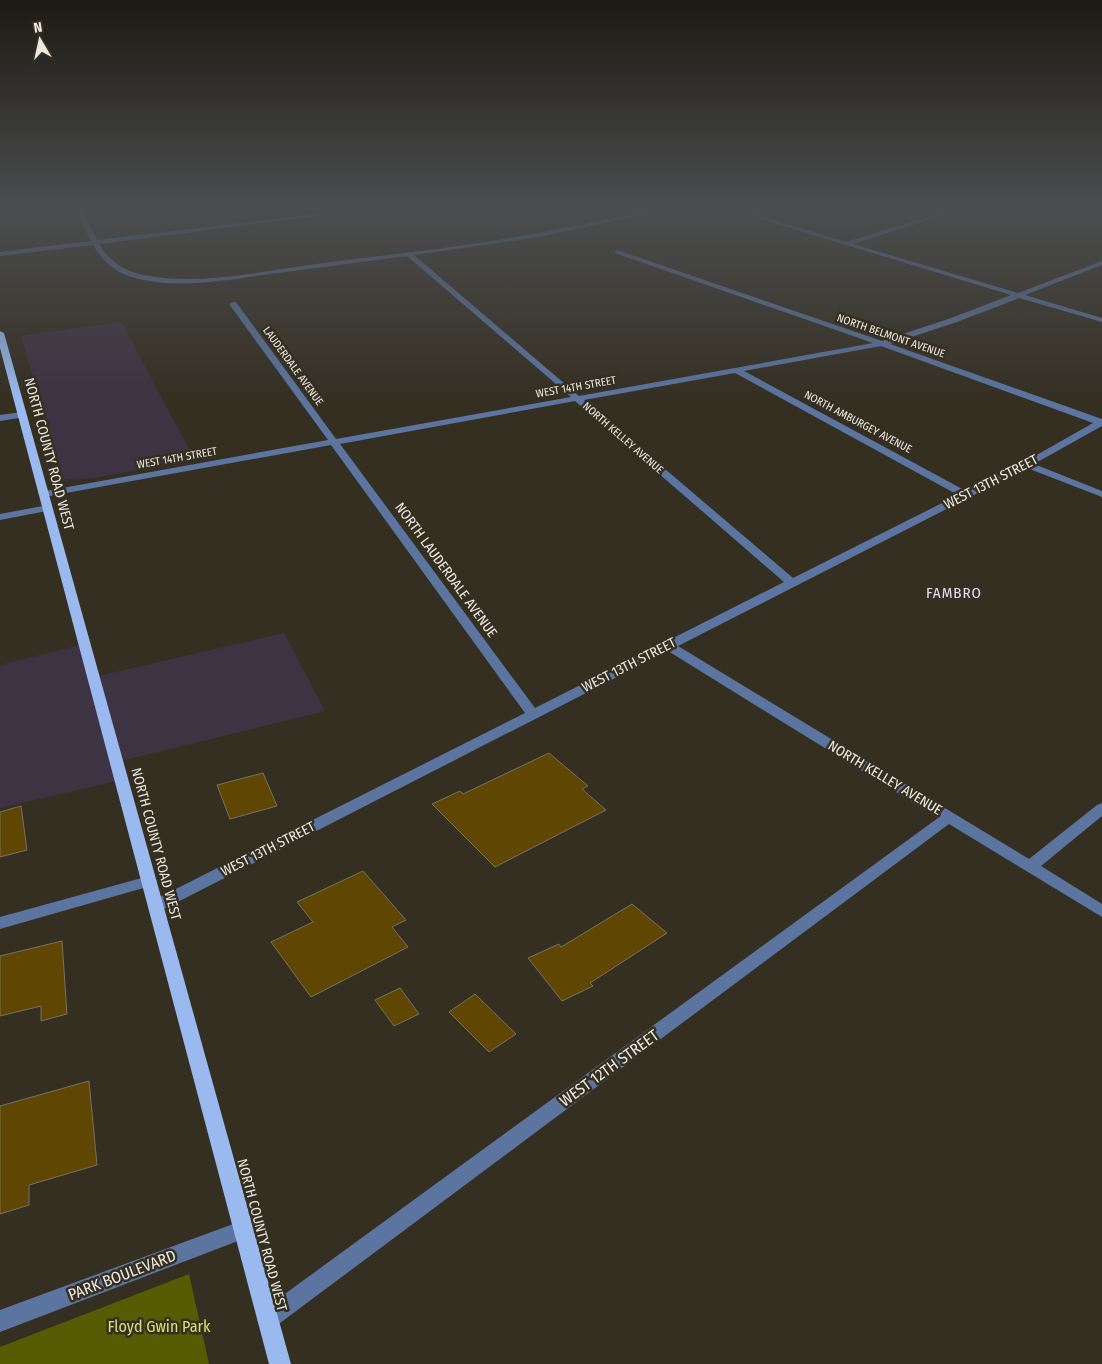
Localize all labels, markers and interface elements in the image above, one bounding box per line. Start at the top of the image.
north arrow [15,15,65,65]
text: N [33,19,44,37]
street label: NORTH BELMONT AVENUE [835,311,947,361]
street label: LAUDERDALE AVENUE [260,324,326,408]
street label: WEST 14TH STREET [535,373,618,400]
street label: NORTH COUNTY ROAD WEST [20,376,78,533]
street label: NORTH AMBURGEY AVENUE [802,388,914,456]
street label: NORTH KELLEY AVENUE [580,400,666,476]
street label: WEST 14TH STREET [136,444,219,471]
street label: WEST 13TH STREET [941,451,1041,513]
street label: NORTH LAUDERDALE AVENUE [391,499,501,641]
district label: FAMBRO [926,584,982,602]
street label: WEST 13TH STREET [579,634,679,696]
street label: NORTH KELLEY AVENUE [825,737,946,819]
street label: NORTH COUNTY ROAD WEST [127,766,185,923]
street label: WEST 13TH STREET [218,818,318,880]
street label: WEST 12TH STREET [556,1025,663,1110]
street label: NORTH COUNTY ROAD WEST [233,1157,291,1314]
street label: PARK BOULEVARD [65,1246,179,1304]
park label: Floyd Gwin Park [107,1317,211,1336]

